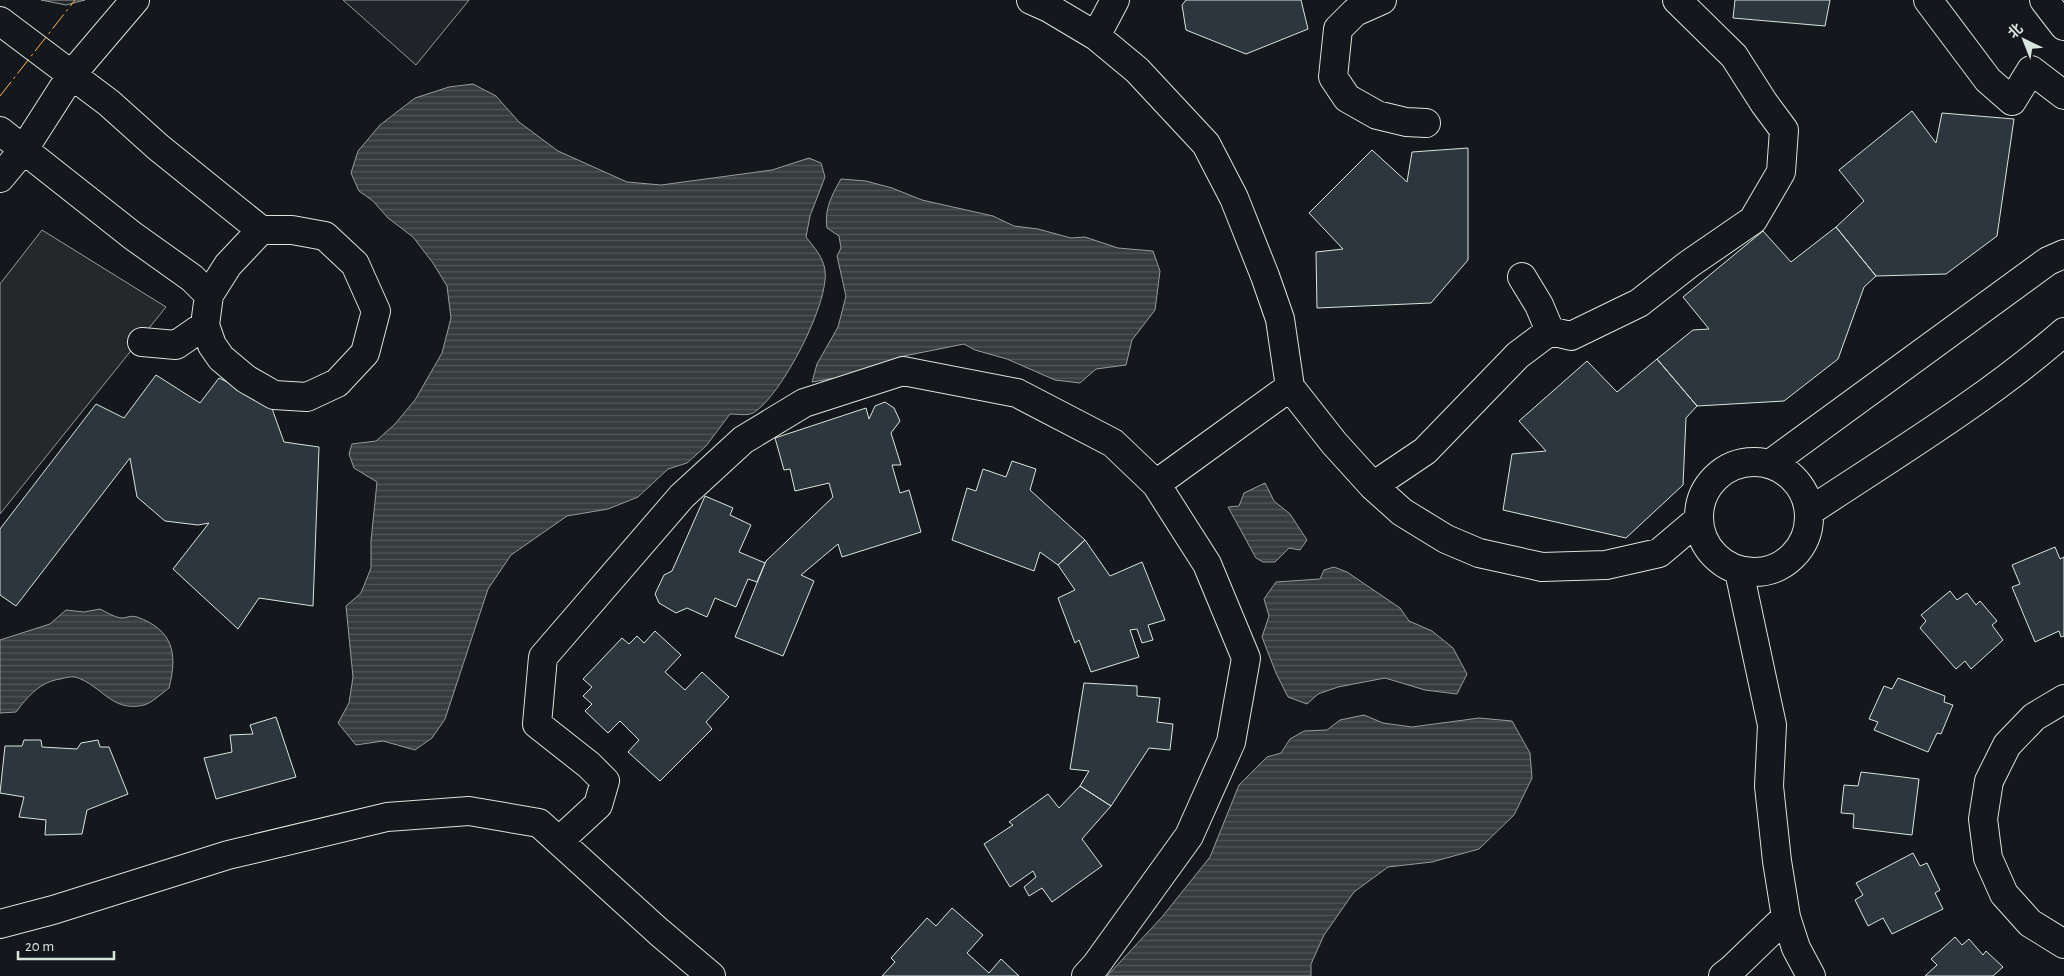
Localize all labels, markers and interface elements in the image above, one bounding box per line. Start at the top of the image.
north arrow [1999,15,2049,65]
text: 北 [2005,21,2026,41]
scale bar [18,928,114,960]
text: 20 m [25,939,54,954]

